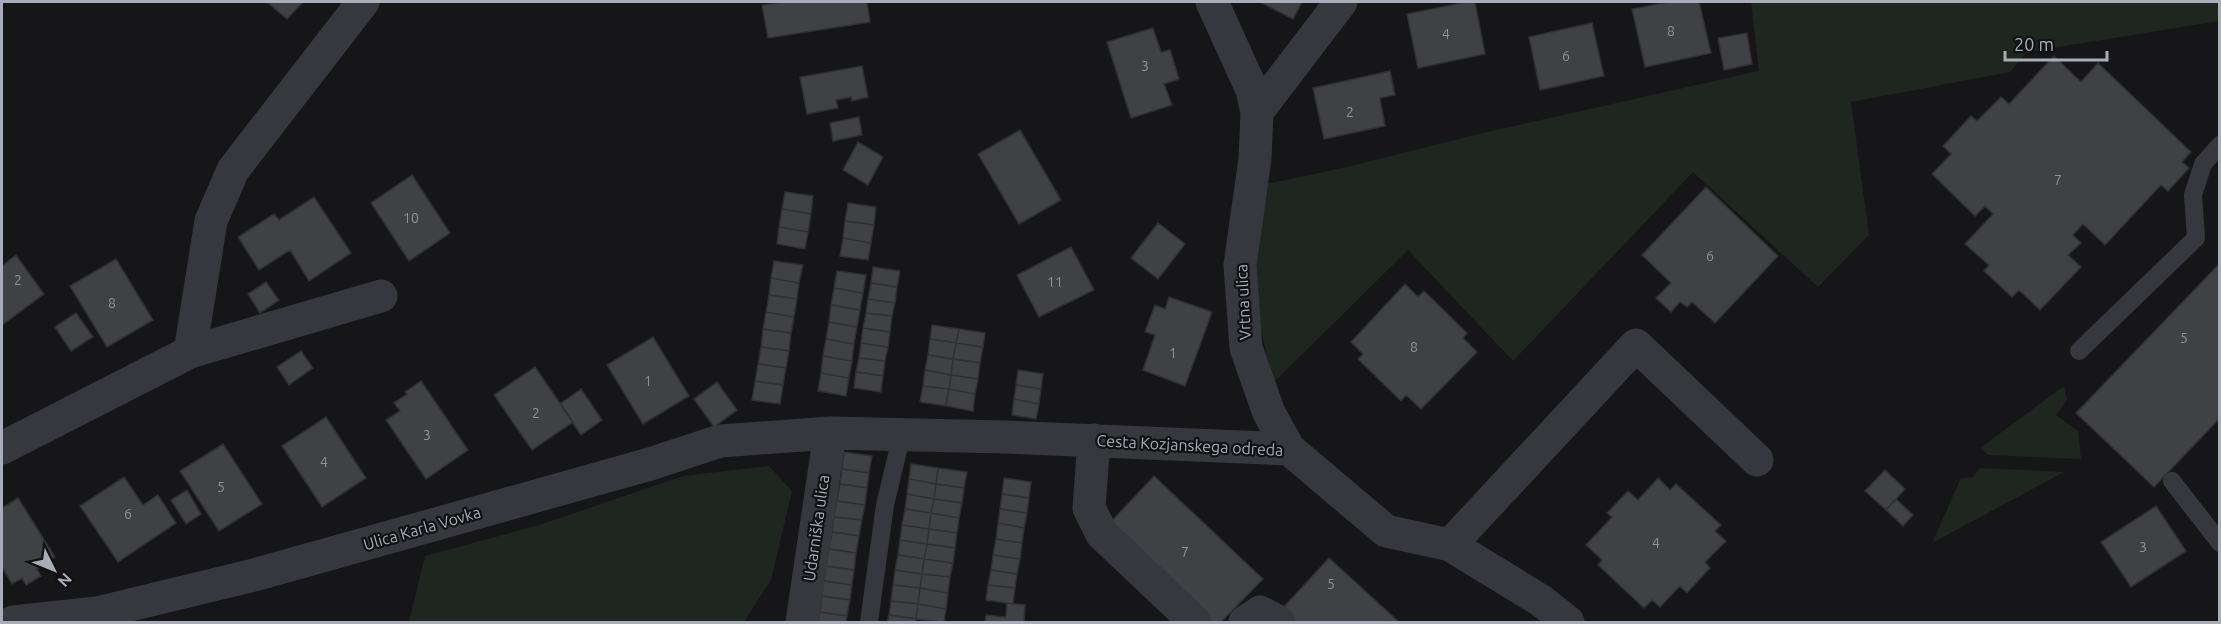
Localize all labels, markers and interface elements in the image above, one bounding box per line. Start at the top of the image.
house number: 8 [1667,23,1675,39]
scale bar [2005,24,2107,62]
house number: 4 [1442,26,1450,42]
text: 20 m [2014,34,2054,54]
house number: 6 [1562,48,1570,64]
house number: 3 [1141,58,1149,74]
house number: 2 [1346,104,1354,120]
house number: 7 [2054,172,2062,188]
house number: 10 [403,210,419,226]
house number: 6 [1706,248,1714,264]
street label: Vrtna ulica [1232,264,1254,340]
house number: 2 [14,272,22,288]
house number: 11 [1047,274,1063,290]
house number: 8 [108,295,116,311]
house number: 5 [2180,330,2188,346]
house number: 8 [1410,339,1418,355]
house number: 1 [1169,345,1177,361]
house number: 1 [644,373,652,389]
house number: 2 [532,405,540,421]
house number: 3 [423,427,431,443]
street label: Cesta Kozjanskega odreda [1096,431,1284,459]
house number: 4 [320,454,328,470]
street label: Udarniška ulica [800,474,832,582]
house number: 5 [217,479,225,495]
street label: Ulica Karla Vovka [361,503,483,553]
house number: 6 [124,506,132,522]
house number: 4 [1652,535,1660,551]
house number: 3 [2139,539,2147,555]
north arrow [24,540,84,600]
house number: 7 [1181,544,1189,560]
text: N [54,570,76,591]
house number: 5 [1327,576,1335,592]

